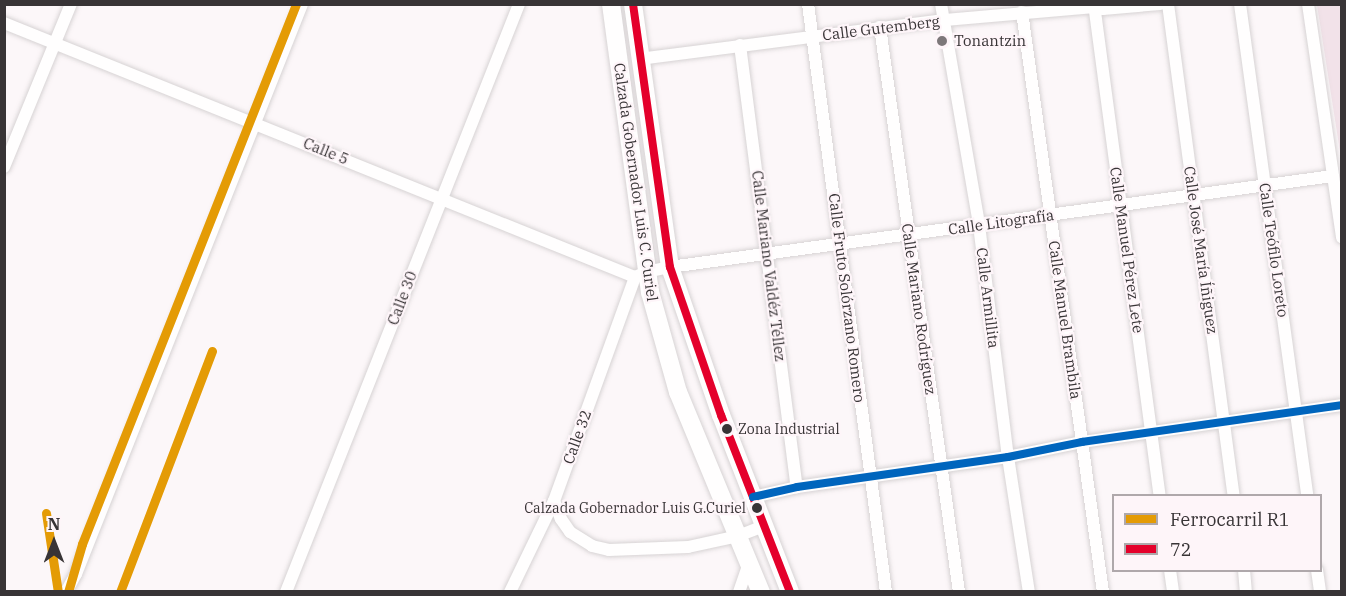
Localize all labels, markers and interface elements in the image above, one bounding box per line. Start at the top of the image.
street label: Calle Gutemberg [821,12,941,44]
place label: Tonantzin [954,32,1026,50]
marker: Tonantzin [935,34,949,48]
street label: Calzada Gobernador Luis C. Curiel [610,62,662,302]
street label: Calle 5 [301,134,351,168]
street label: Calle José María Íñiguez [1180,165,1222,335]
street label: Calle Manuel Pérez Lete [1106,166,1148,334]
street label: Calle Mariano Valdéz Téllez [748,169,790,363]
street label: Calle Teófilo Loreto [1256,182,1292,318]
street label: Calle Fruto Solórzano Romero [825,192,869,404]
street label: Calle Litografía [947,206,1055,238]
street label: Calle Mariano Rodríguez [898,222,940,396]
street label: Calle Manuel Brambila [1045,240,1085,400]
street label: Calle Armillita [973,247,1003,349]
street label: Calle 30 [384,268,420,328]
street label: Calle 32 [559,407,595,467]
place label: Zona Industrial [738,421,840,437]
marker: Zona Industrial [721,423,733,435]
legend [1112,494,1322,572]
place label: Calzada Gobernador Luis G.Curiel [524,500,746,516]
marker: Calzada Gobernador Luis G.Curiel [751,502,763,514]
text: Ferrocarril R1 [1170,508,1290,531]
north arrow [24,512,84,572]
text: N [48,514,60,534]
text: 72 [1170,538,1192,561]

